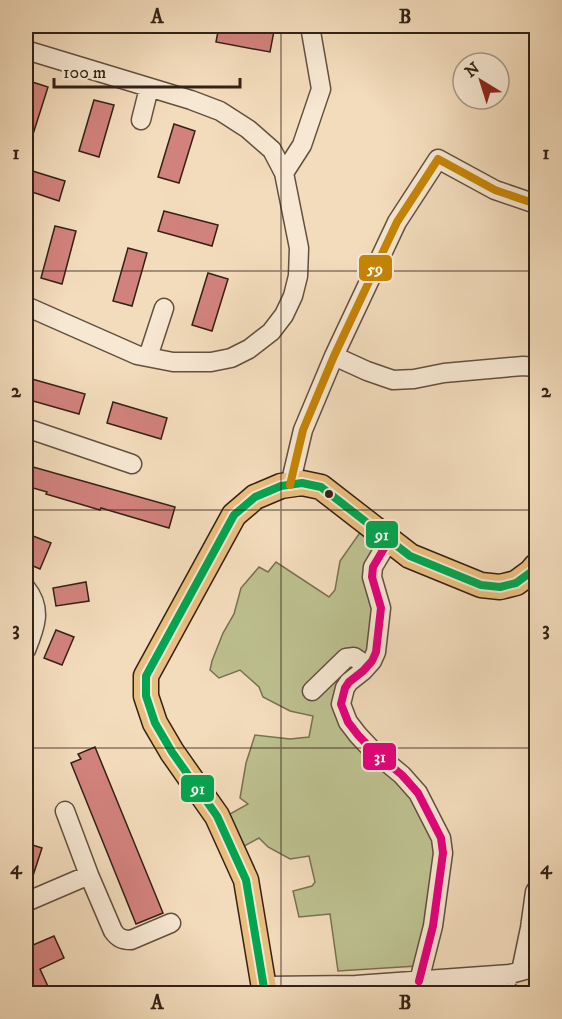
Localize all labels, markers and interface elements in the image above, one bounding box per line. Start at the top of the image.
text: A [150,5,165,30]
text: B [399,5,411,30]
scale bar [54,51,240,89]
north arrow [451,51,511,111]
text: N [461,58,484,82]
text: 100 m [63,62,106,84]
text: 1 [12,141,20,166]
text: 1 [542,141,550,166]
line badge: 59 [358,254,393,282]
text: 59 [366,259,383,279]
text: 2 [11,379,22,404]
text: 2 [541,379,552,404]
unlabelled marker [323,488,335,500]
line badge: 91 [365,520,399,549]
text: 91 [374,525,389,545]
text: 3 [12,617,20,642]
text: 3 [542,617,550,642]
line badge: 31 [362,742,397,771]
text: 31 [374,747,386,767]
line badge: 91 [180,774,215,803]
text: 91 [190,779,205,799]
text: 4 [10,856,23,881]
text: 4 [540,856,553,881]
text: A [150,991,165,1016]
text: B [399,991,411,1016]

